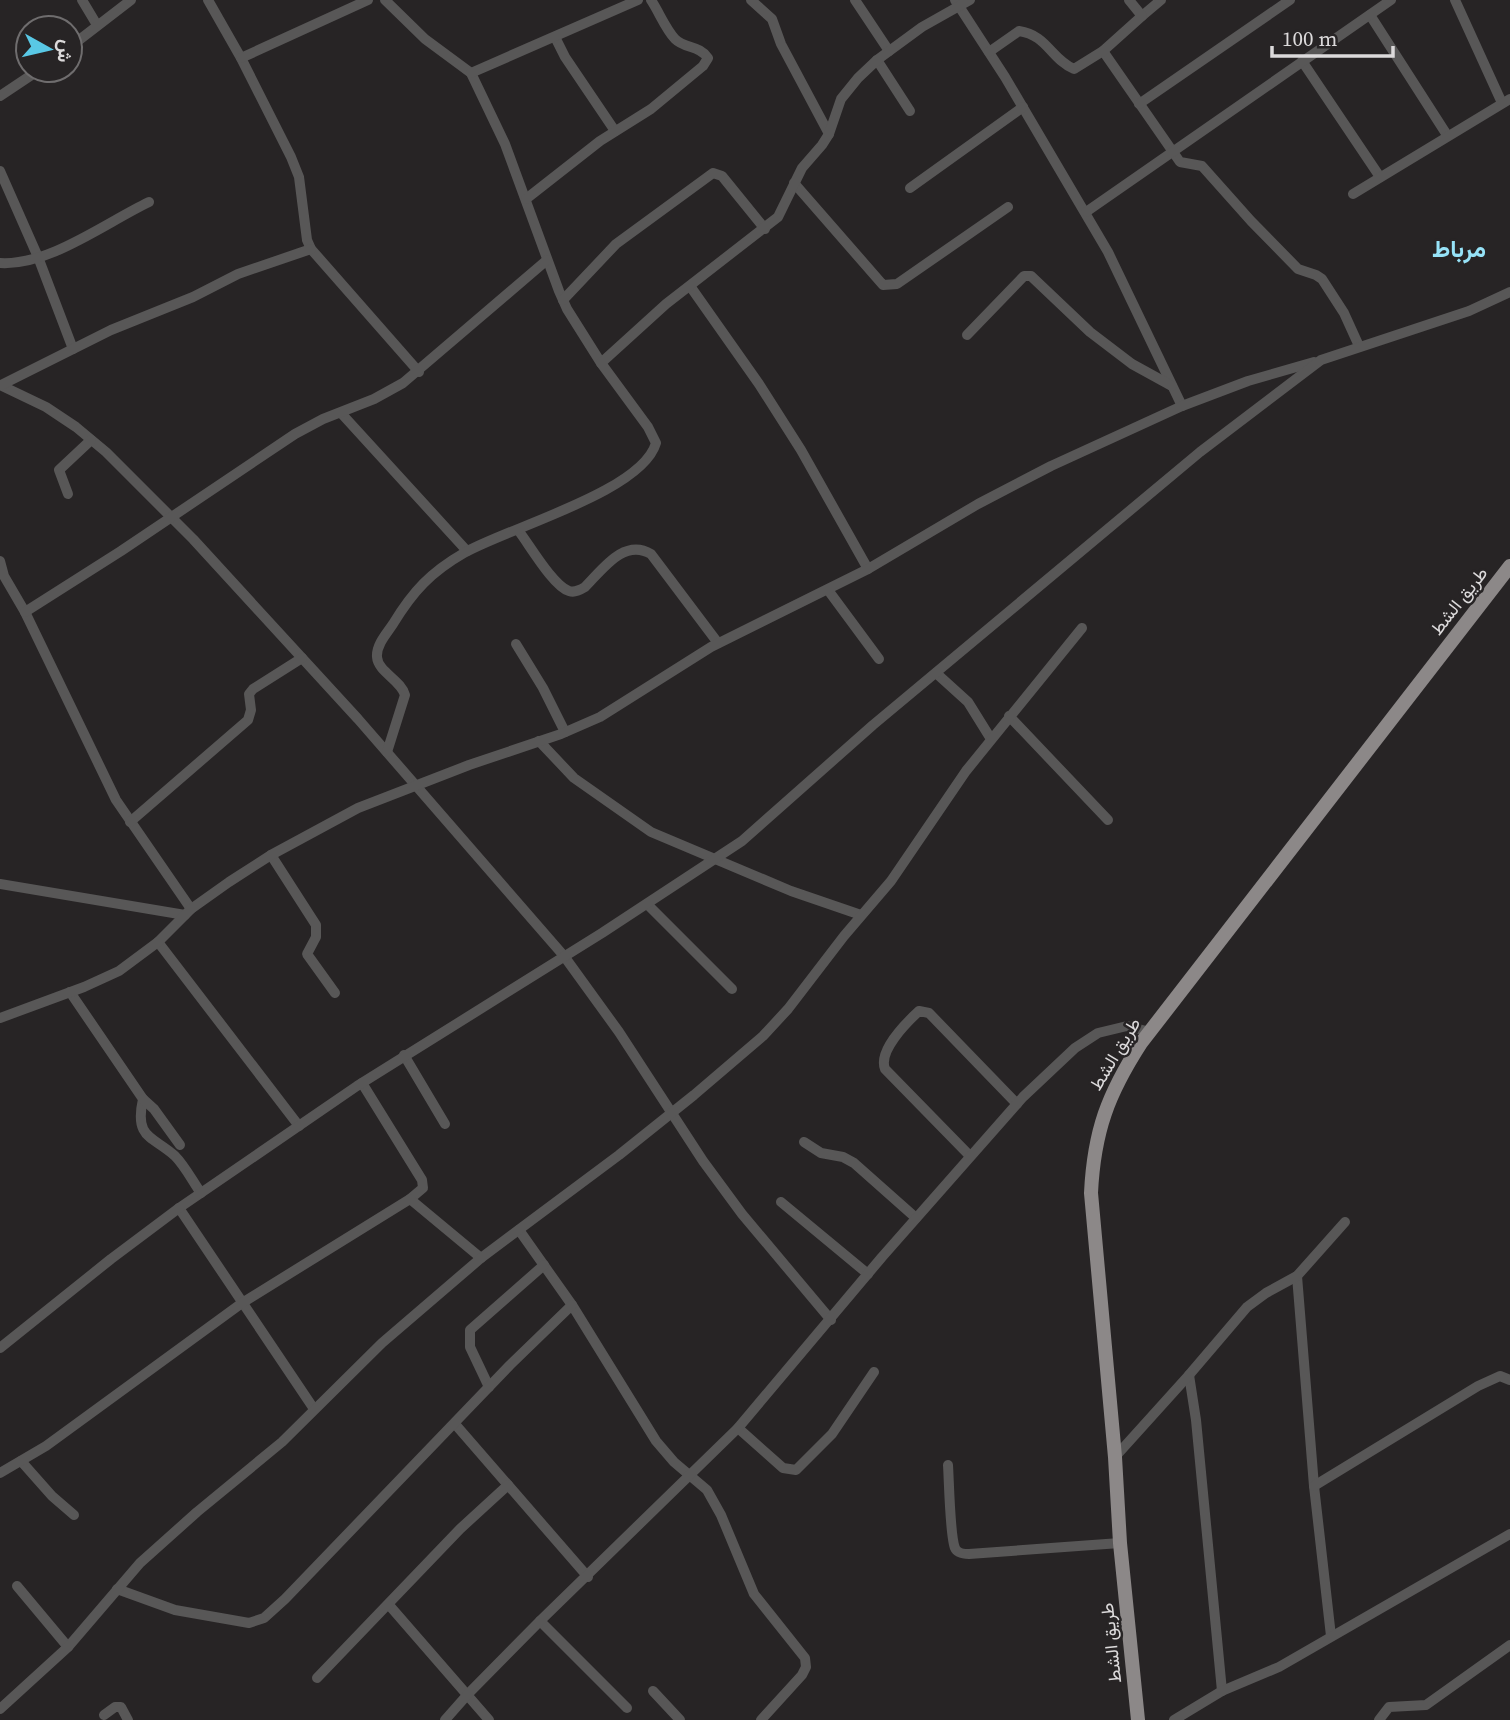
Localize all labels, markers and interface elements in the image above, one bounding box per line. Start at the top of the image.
north arrow [14,14,84,84]
scale bar [1272,14,1393,58]
text: 100 m [1282,24,1337,53]
text: ش [51,38,80,65]
district label: مرباط [1432,232,1486,265]
street label: طريق الشط [1424,561,1493,640]
street label: طريق الشط [1083,1013,1146,1095]
street label: طريق الشط [1094,1602,1127,1684]

